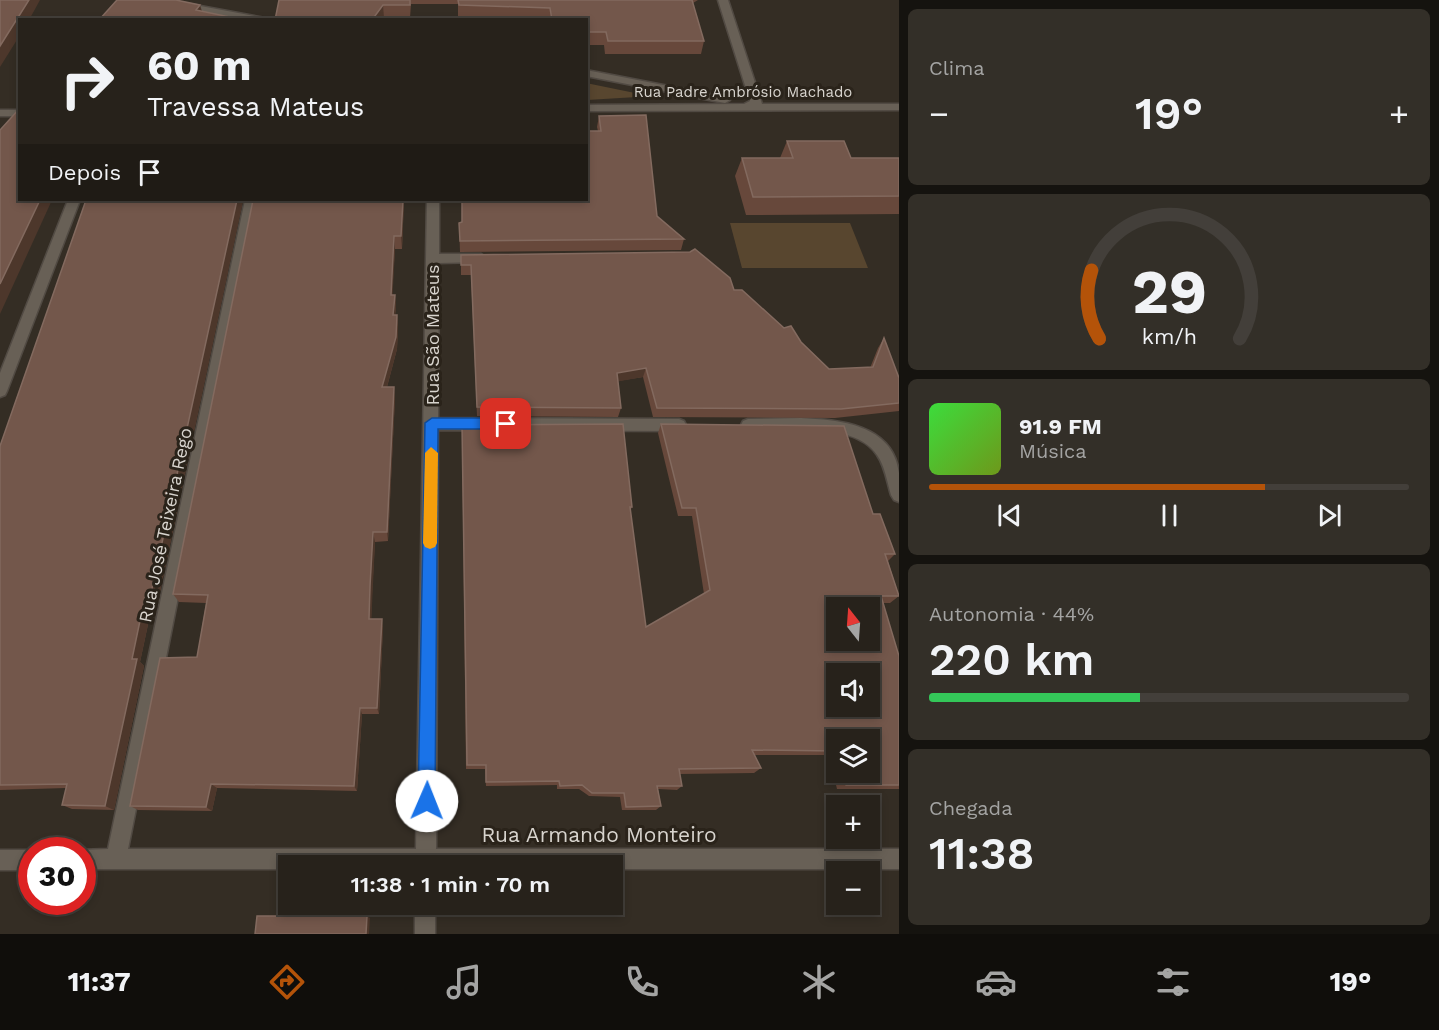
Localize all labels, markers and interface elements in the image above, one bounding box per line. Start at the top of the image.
text: 60 m [147,41,251,90]
icon: right [48,42,126,120]
text: Clima [929,56,985,80]
street label: Rua Padre Ambrósio Machado [634,83,852,101]
text: 19° [1135,87,1203,140]
text: Travessa Mateus [147,91,364,123]
text: − [929,94,949,133]
text: + [1389,94,1409,133]
icon: arrive [133,156,166,189]
text: Depois [48,160,121,185]
text: 29 [1131,255,1207,328]
street label: Rua São Mateus [422,265,443,405]
text: km/h [1141,324,1197,349]
pin [480,398,531,449]
icon: arrive [489,407,522,440]
text: 91.9 FM [1019,414,1102,439]
street label: Rua José Teixeira Rego [134,426,196,624]
text: Música [1019,439,1087,463]
icon: previous [993,499,1026,532]
icon: pause [1153,499,1186,532]
icon: next [1313,499,1346,532]
north arrow [826,597,880,651]
map controls [826,597,880,915]
text: Autonomia · 44% [929,602,1094,626]
text: 220 km [929,633,1094,686]
button: sound [826,663,880,717]
button: layers [826,729,880,783]
position arrow [395,769,459,833]
button: + [826,795,880,849]
text: Chegada [929,796,1012,820]
street label: Rua Armando Monteiro [481,822,717,847]
text: 11:38 [929,827,1034,880]
speed limit sign: 30 [18,837,96,915]
button: − [826,861,880,915]
text: 11:38 · 1 min · 70 m [351,872,550,897]
icon: directions [266,961,308,1003]
icon: music [443,961,485,1003]
icon: phone [621,961,663,1003]
icon: climate [798,961,840,1003]
icon: car [975,961,1017,1003]
icon: filters [1152,961,1194,1003]
text: 11:37 [68,966,131,998]
text: 19° [1330,966,1371,998]

